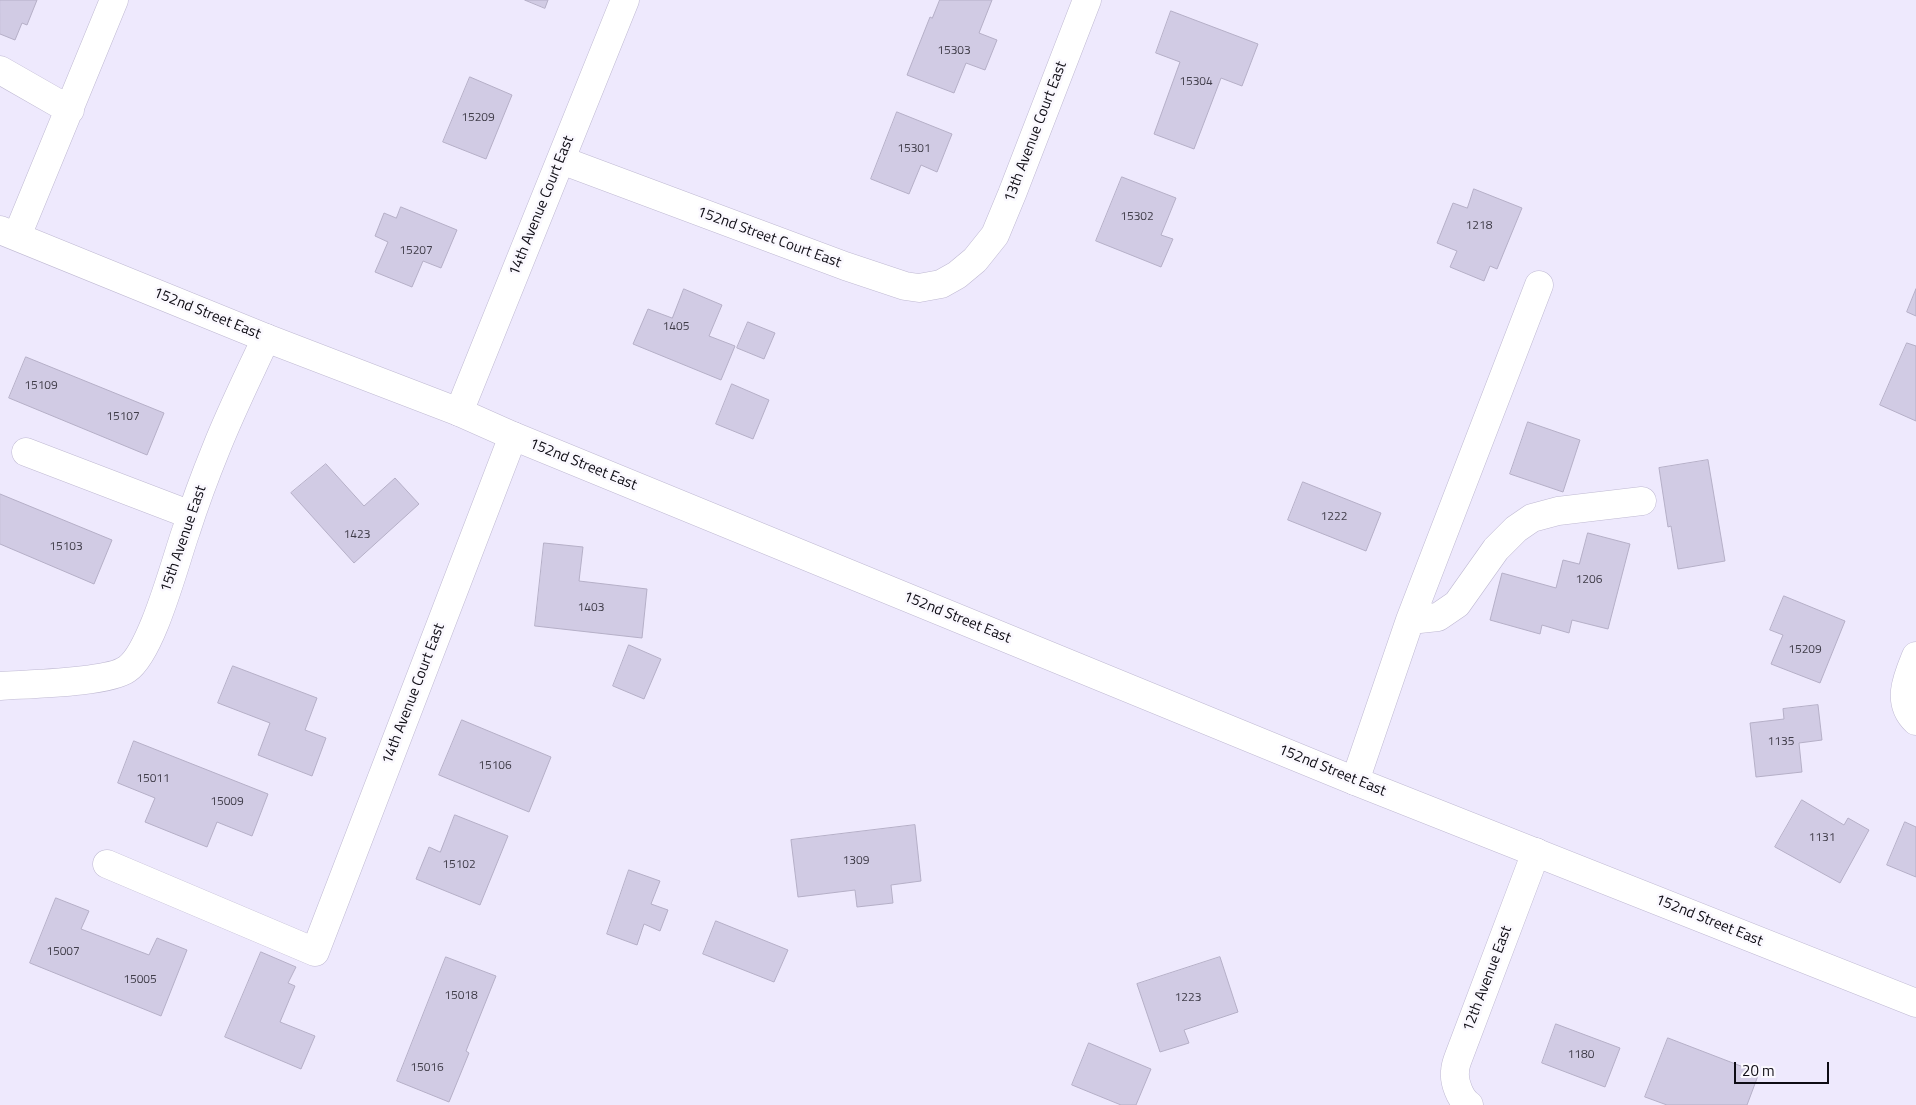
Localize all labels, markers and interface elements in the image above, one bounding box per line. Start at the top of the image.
house number: 15303 [937,44,971,58]
street label: 13th Avenue Court East [1001,59,1071,205]
house number: 15304 [1179,75,1213,89]
house number: 15209 [461,111,495,125]
street label: 14th Avenue Court East [506,133,578,279]
house number: 15301 [897,142,931,156]
street label: 152nd Street Court East [694,204,844,272]
house number: 15302 [1120,210,1154,224]
house number: 1218 [1466,219,1492,233]
house number: 15207 [399,244,433,258]
street label: 152nd Street East [151,284,263,344]
house number: 1405 [663,320,689,334]
house number: 15109 [24,379,58,393]
house number: 15107 [106,410,140,424]
street label: 152nd Street East [527,435,639,495]
street label: 15th Avenue East [157,483,211,595]
house number: 1222 [1321,510,1347,524]
house number: 1423 [344,528,370,542]
house number: 15103 [49,540,83,554]
house number: 1206 [1576,573,1602,587]
street label: 152nd Street East [901,588,1013,648]
house number: 1403 [578,601,604,615]
street label: 14th Avenue Court East [379,621,449,767]
house number: 15209 [1788,643,1822,657]
house number: 1135 [1768,735,1794,749]
street label: 152nd Street East [1276,741,1388,801]
house number: 15106 [478,759,512,773]
house number: 15011 [136,772,170,786]
house number: 15009 [210,795,244,809]
house number: 1131 [1809,831,1835,845]
house number: 1309 [843,854,869,868]
house number: 15102 [442,858,476,872]
street label: 152nd Street East [1653,891,1765,951]
street label: 12th Avenue East [1460,924,1516,1034]
house number: 15007 [46,945,80,959]
house number: 15005 [123,973,157,987]
house number: 15018 [444,989,478,1003]
house number: 1223 [1175,991,1201,1005]
house number: 1180 [1568,1048,1594,1062]
scale bar [1736,1052,1831,1084]
text: 20 m [1742,1059,1775,1082]
house number: 15016 [410,1061,444,1075]

